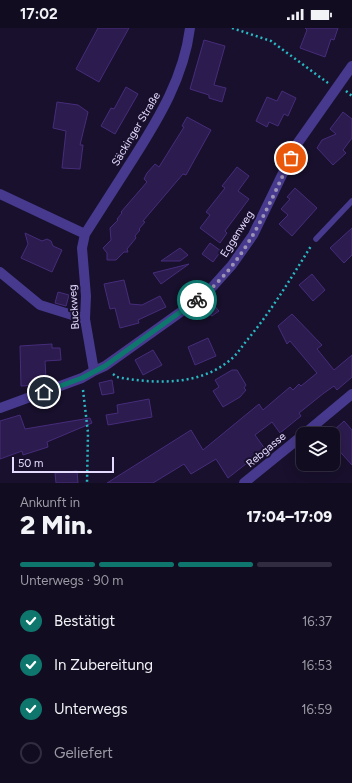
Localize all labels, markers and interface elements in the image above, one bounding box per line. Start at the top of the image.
text: 17:02 [20,5,58,23]
street label: Säckinger Straße [109,90,163,168]
pin [274,141,308,175]
icon: bag [280,147,302,169]
street label: Eggenweg [218,208,256,260]
courier [177,280,217,320]
street label: Buckweg [66,284,82,330]
icon: bike [186,289,208,311]
pin [27,375,61,409]
icon: home [33,381,55,403]
map controls [296,427,340,471]
button: layers [296,427,340,471]
street label: Rebgasse [244,430,288,470]
scale bar [12,455,114,474]
text: 50 m [18,457,43,470]
text: Ankunft in [20,495,80,510]
text: 17:04–17:09 [246,508,332,526]
text: 2 Min. [20,509,93,541]
text: Unterwegs · 90 m [20,573,123,588]
icon: check [20,610,42,632]
text: Bestätigt [54,612,115,630]
text: 16:37 [302,614,332,629]
icon: check [20,654,42,676]
text: In Zubereitung [54,656,153,674]
text: 16:53 [301,658,332,673]
icon: check [20,698,42,720]
text: Unterwegs [54,700,127,718]
text: 16:59 [301,702,332,717]
text: Geliefert [54,744,113,762]

